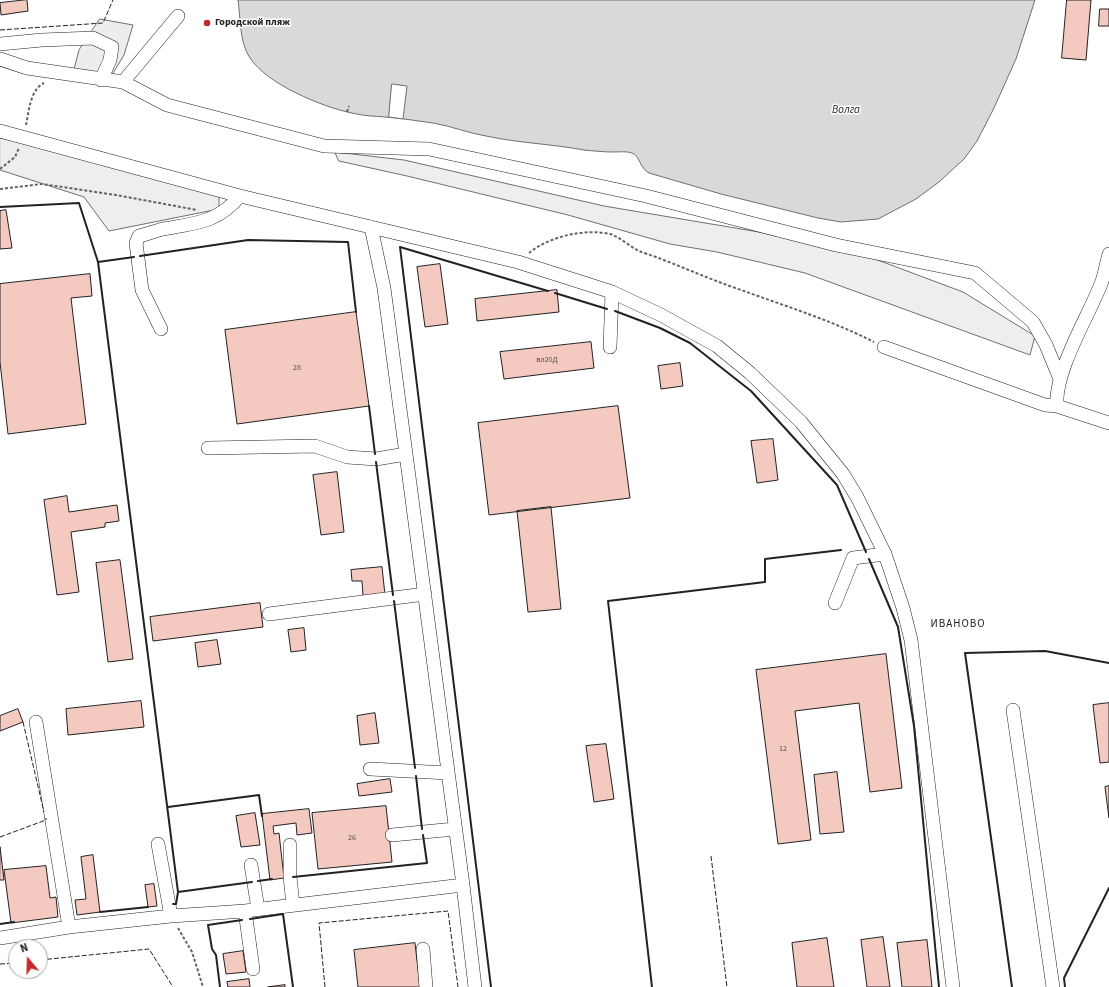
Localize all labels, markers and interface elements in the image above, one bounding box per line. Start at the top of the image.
place label: Городской пляж [215,17,290,29]
marker: Городской пляж [202,18,212,28]
water label: Волга [832,104,860,118]
house number: вл20Д [536,355,558,365]
house number: 28 [293,363,301,373]
district label: ИВАНОВО [931,618,985,632]
house number: 12 [779,744,787,754]
house number: 26 [348,833,356,843]
north arrow [8,939,48,979]
text: N [18,940,30,956]

